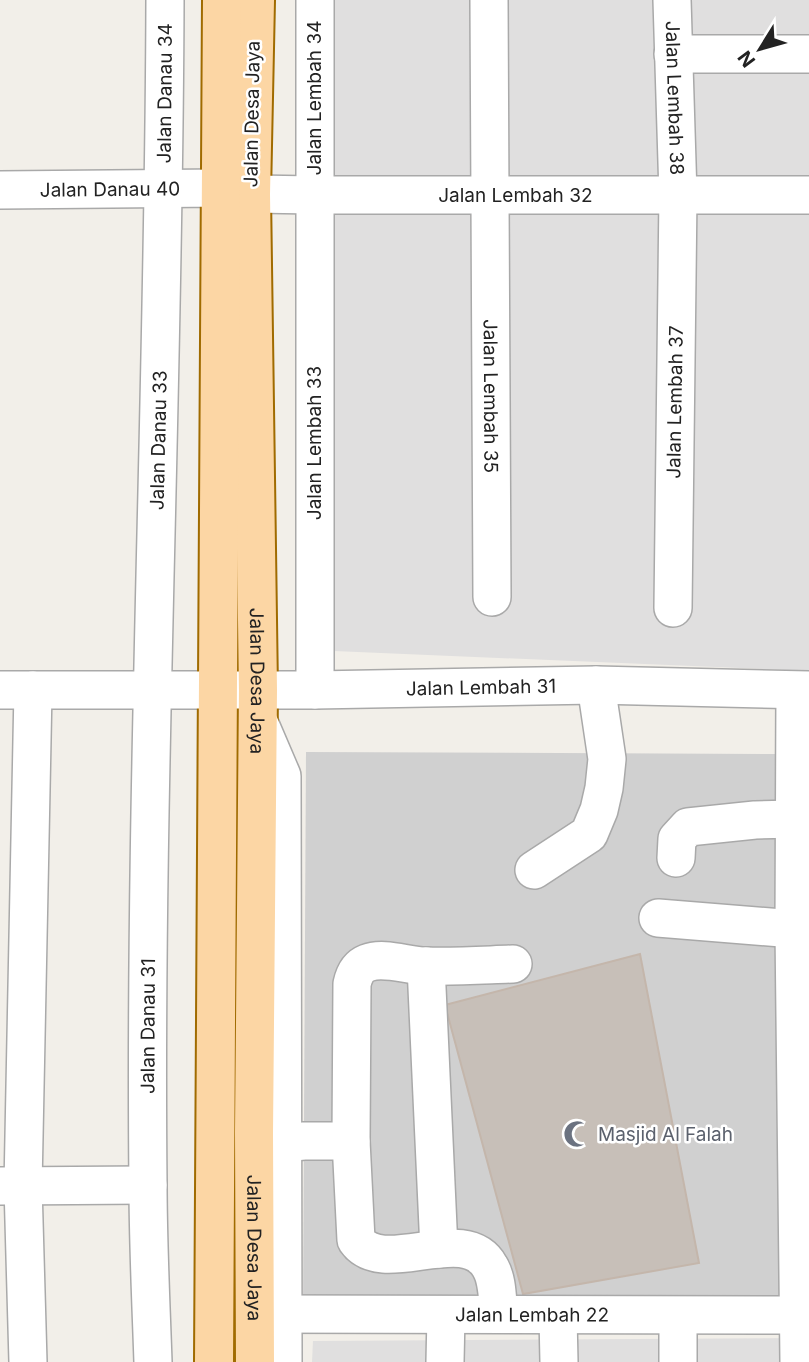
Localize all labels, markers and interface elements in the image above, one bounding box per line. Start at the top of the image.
north arrow [725,14,795,84]
street label: Jalan Lembah 38 [661,20,689,176]
street label: Jalan Lembah 34 [303,21,326,175]
street label: Jalan Danau 34 [152,23,176,164]
street label: Jalan Desa Jaya [239,40,265,188]
text: N [733,46,760,72]
street label: Jalan Danau 40 [40,177,180,201]
street label: Jalan Lembah 32 [438,184,593,207]
street label: Jalan Lembah 35 [479,319,503,473]
street label: Jalan Lembah 37 [662,325,688,479]
street label: Jalan Lembah 33 [303,366,326,520]
street label: Jalan Danau 33 [145,370,171,510]
street label: Jalan Desa Jaya [245,607,270,754]
street label: Jalan Lembah 31 [406,674,556,700]
street label: Jalan Danau 31 [136,958,160,1094]
mosque icon: Masjid Al Falah [562,1119,592,1149]
place label: Masjid Al Falah [598,1123,733,1146]
street label: Jalan Desa Jaya [243,1174,266,1321]
street label: Jalan Lembah 22 [455,1303,609,1326]

